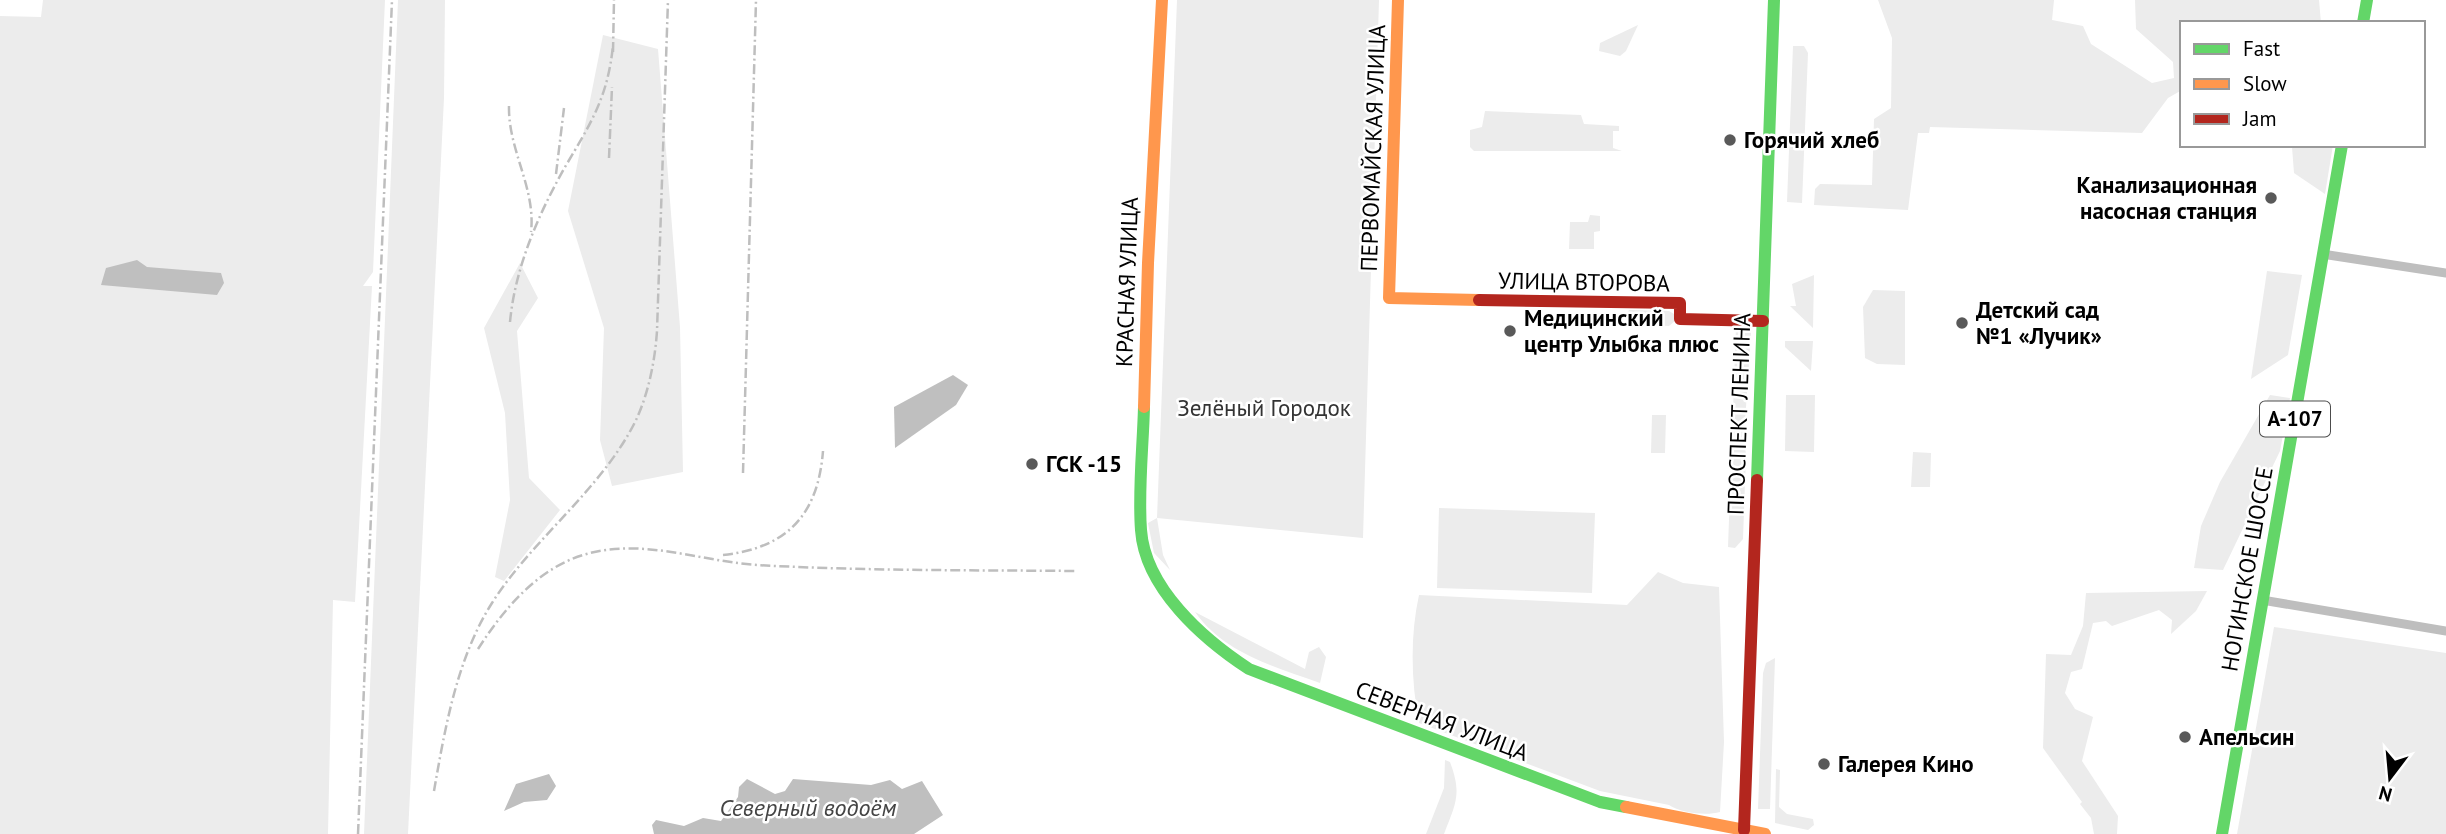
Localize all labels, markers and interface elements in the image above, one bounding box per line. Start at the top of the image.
legend [2180,21,2425,147]
street label: ПЕРВОМАЙСКАЯ УЛИЦА [1354,23,1391,272]
text: Fast [2243,35,2280,62]
text: Slow [2243,70,2287,97]
text: Jam [2242,105,2277,132]
place label: Горячий хлеб [1744,125,1879,154]
marker: Горячий хлеб [1722,132,1738,148]
place label: Канализационная насосная станция [2076,170,2257,225]
marker: Канализационная насосная станция [2263,190,2279,206]
street label: КРАСНАЯ УЛИЦА [1109,196,1144,368]
street label: УЛИЦА ВТОРОВА [1498,266,1671,298]
place label: Детский сад №1 «Лучик» [1976,295,2102,350]
place label: Медицинский центр Улыбка плюс [1524,303,1719,358]
street label: ПРОСПЕКТ ЛЕНИНА [1720,312,1757,516]
marker: Детский сад №1 «Лучик» [1954,315,1970,331]
marker: Медицинский центр Улыбка плюс [1502,323,1518,339]
park label: Зелёный Городок [1177,393,1351,422]
road number: А-107 [2260,402,2330,436]
place label: ГСК -15 [1046,449,1122,478]
marker: ГСК -15 [1024,456,1040,472]
street label: НОГИНСКОЕ ШОССЕ [2214,464,2279,673]
street label: СЕВЕРНАЯ УЛИЦА [1352,674,1533,767]
place label: Апельсин [2199,722,2294,751]
marker: Апельсин [2177,729,2193,745]
north arrow [2355,743,2425,813]
place label: Галерея Кино [1838,749,1974,778]
marker: Галерея Кино [1816,756,1832,772]
text: N [2376,781,2395,808]
water label: Северный водоём [720,792,896,823]

